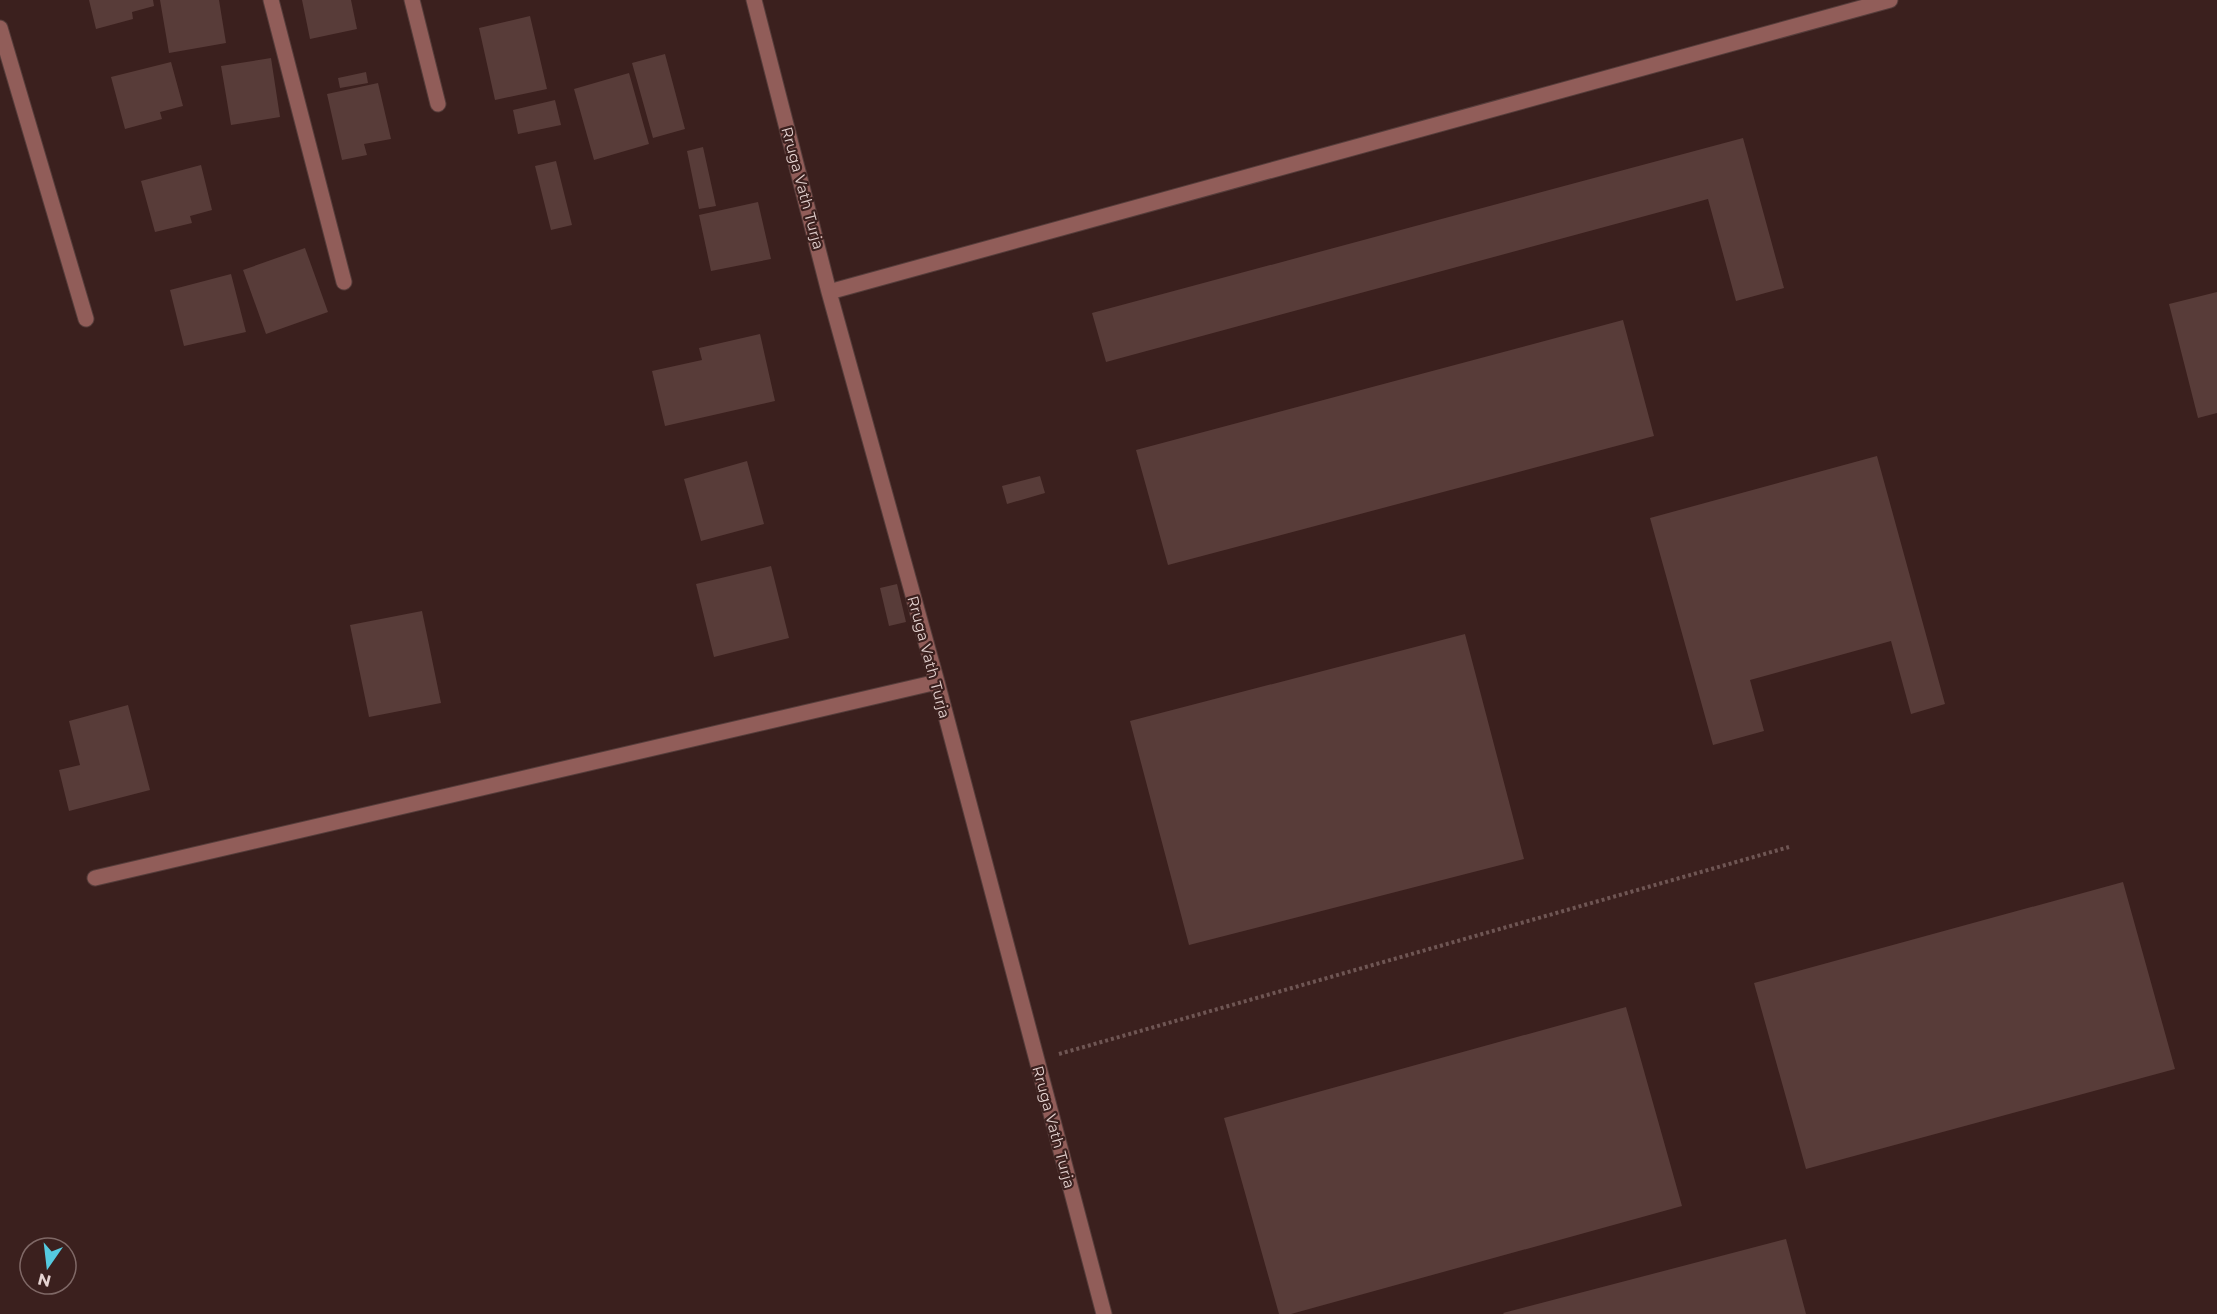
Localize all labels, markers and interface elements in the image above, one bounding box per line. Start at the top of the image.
street label: Rruga Vath Turja [778,125,828,251]
street label: Rruga Vath Turja [904,594,954,720]
street label: Rruga Vath Turja [1029,1064,1079,1190]
north arrow [18,1236,78,1296]
text: N [36,1269,53,1291]

